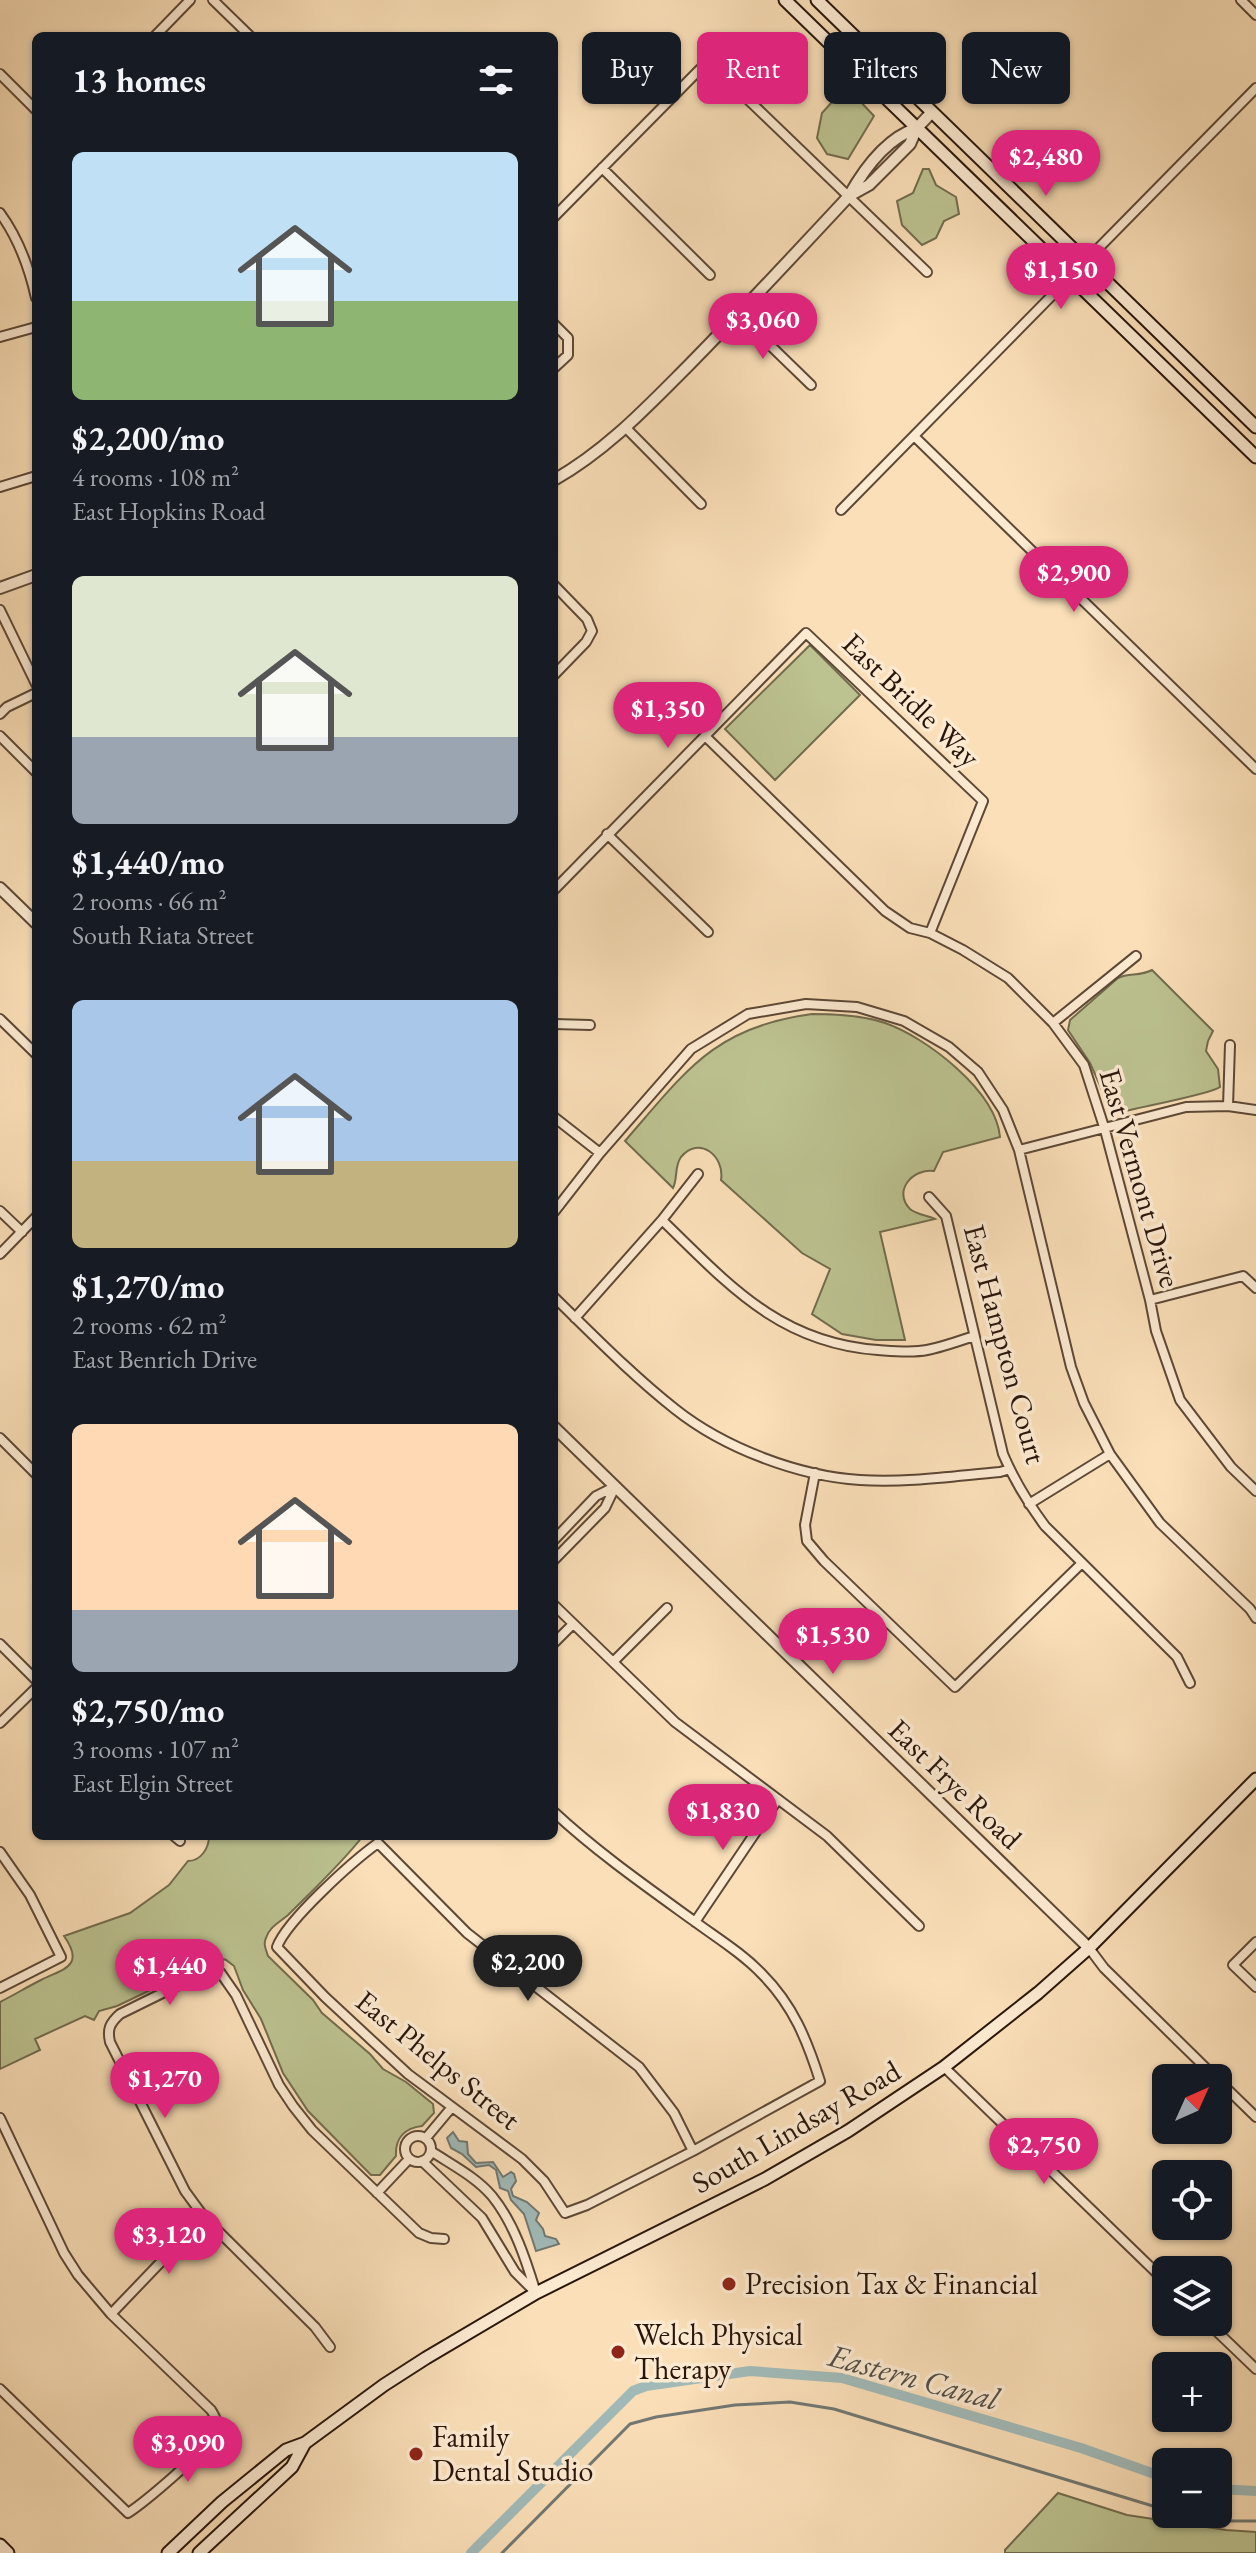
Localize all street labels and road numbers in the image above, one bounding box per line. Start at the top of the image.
street label: East Bridle Way [834,624,989,776]
street label: East Vermont Drive [1091,1064,1190,1292]
street label: East Hampton Court [955,1220,1056,1468]
street label: East Frye Road [880,1710,1031,1858]
street label: East Phelps Street [348,1981,529,2138]
street label: South Lindsay Road [684,2051,908,2202]

